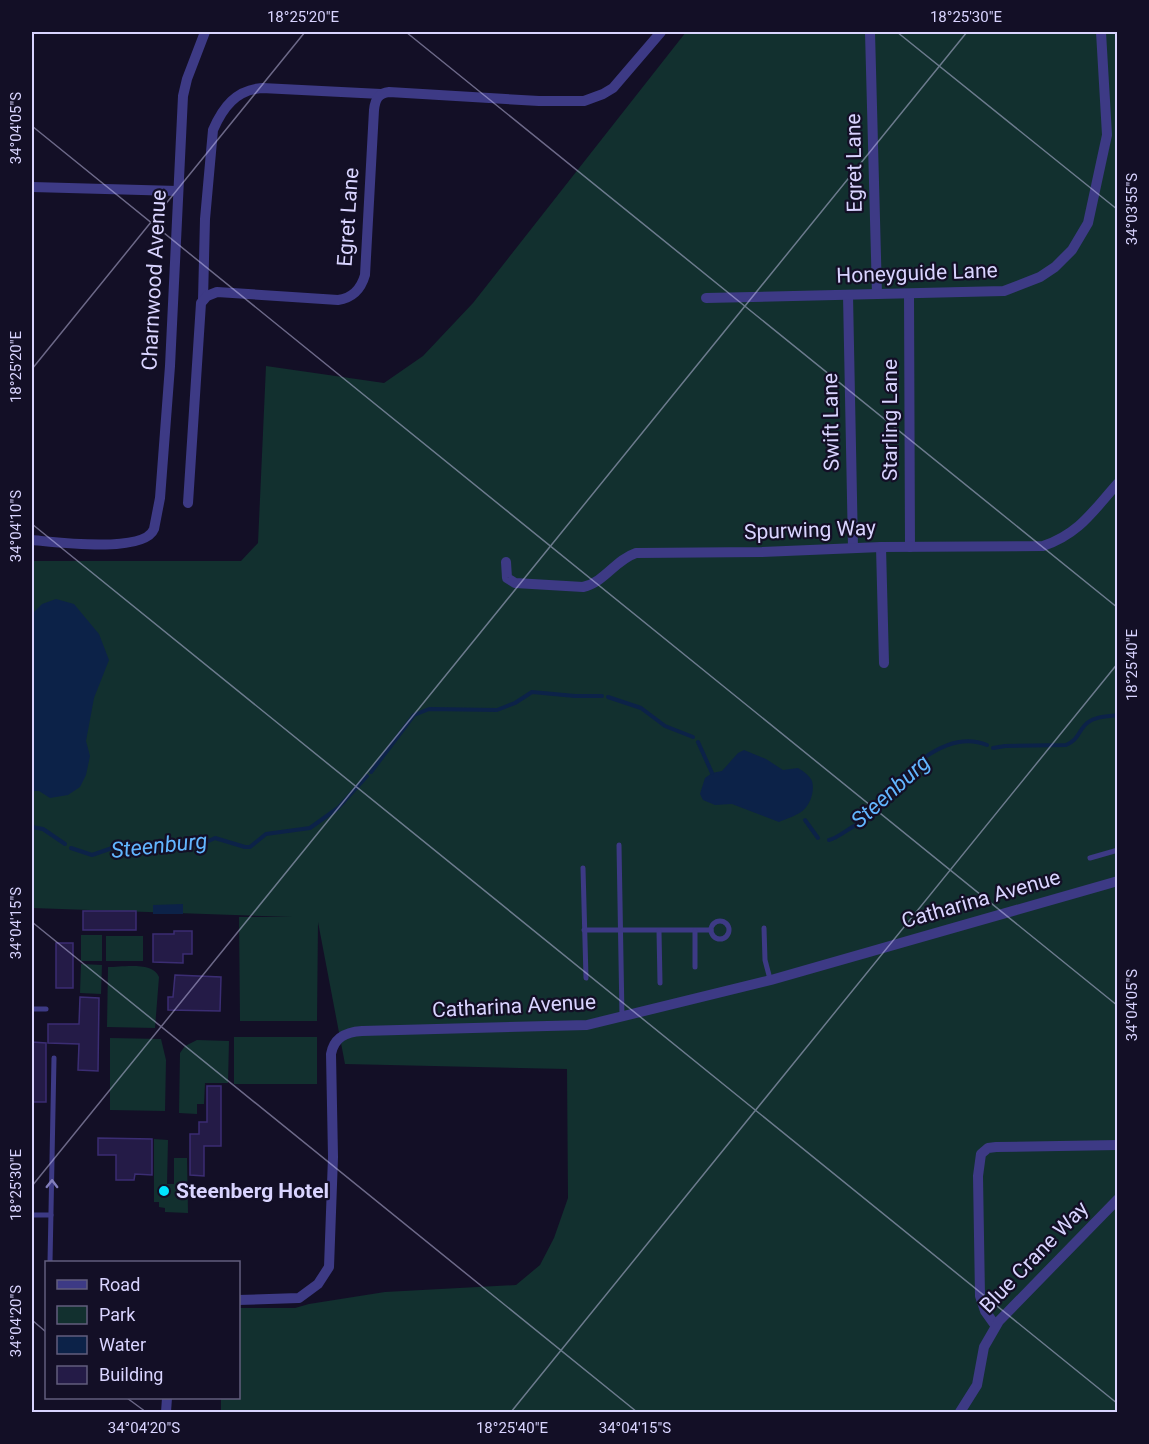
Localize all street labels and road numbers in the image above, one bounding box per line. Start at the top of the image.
street label: Egret Lane [841,113,867,213]
street label: Egret Lane [333,167,363,267]
street label: Charnwood Avenue [137,189,171,371]
street label: Honeyguide Lane [836,258,998,288]
street label: Starling Lane [878,359,902,481]
street label: Swift Lane [818,373,844,471]
street label: Spurwing Way [744,516,876,544]
street label: Catharina Avenue [899,865,1063,933]
street label: Catharina Avenue [431,990,597,1022]
street label: Blue Crane Way [975,1196,1093,1318]

